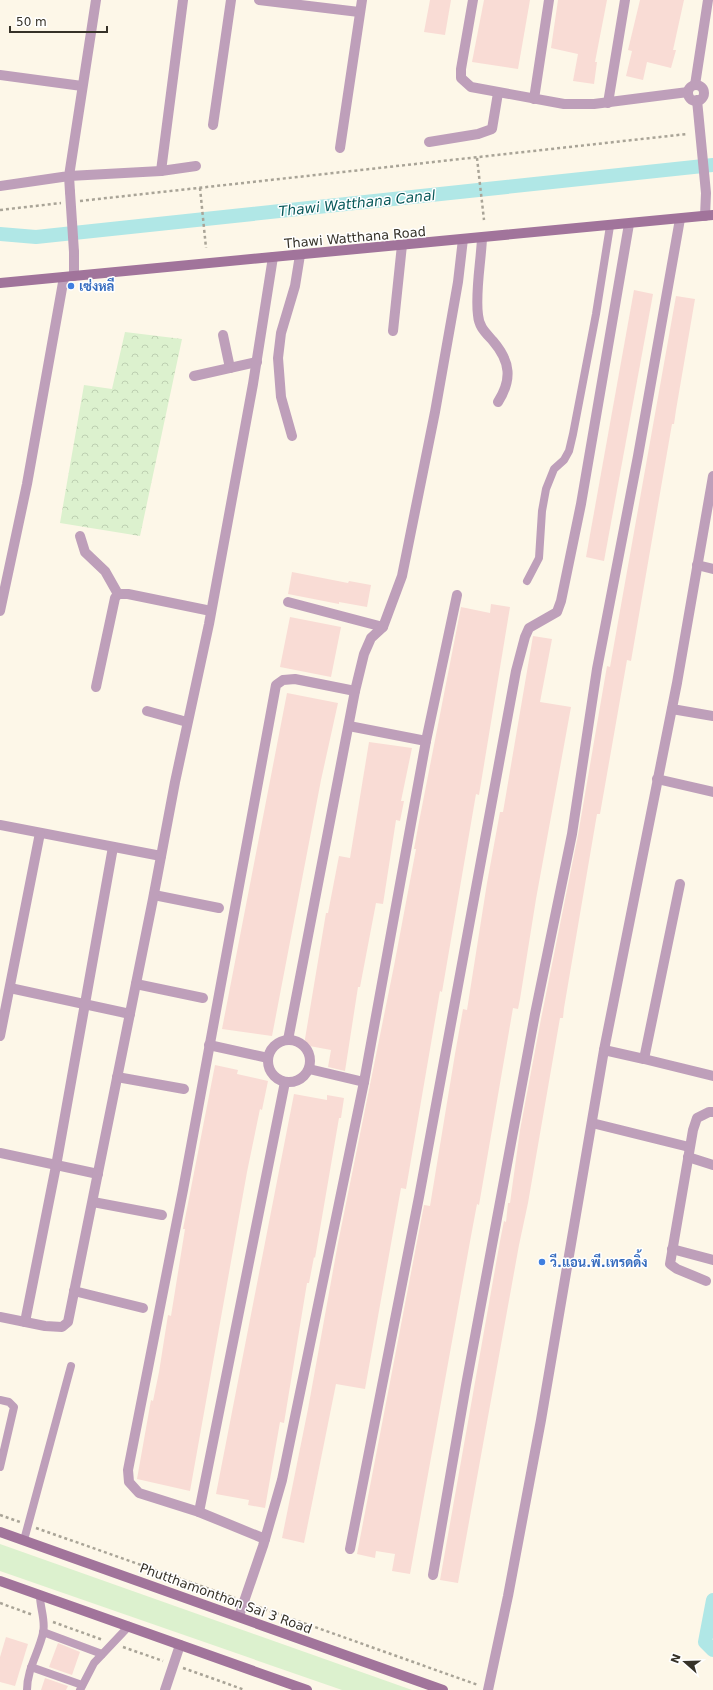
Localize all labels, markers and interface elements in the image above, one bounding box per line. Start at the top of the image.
scale bar [10,8,107,34]
text: 50 m [16,15,47,29]
water label: Thawi Watthana Canal [278,187,436,219]
street label: Thawi Watthana Road [283,224,426,251]
place label: เซ่งหลี [79,277,114,294]
marker: เซ่งหลี [66,281,76,291]
place label: วี.แอน.พี.เทรดดิ้ง [549,1249,647,1270]
marker: วี.แอน.พี.เทรดดิ้ง [537,1257,547,1267]
street label: Phutthamonthon Sai 3 Road [138,1560,314,1637]
north arrow [665,1642,705,1682]
text: N [668,1652,684,1665]

